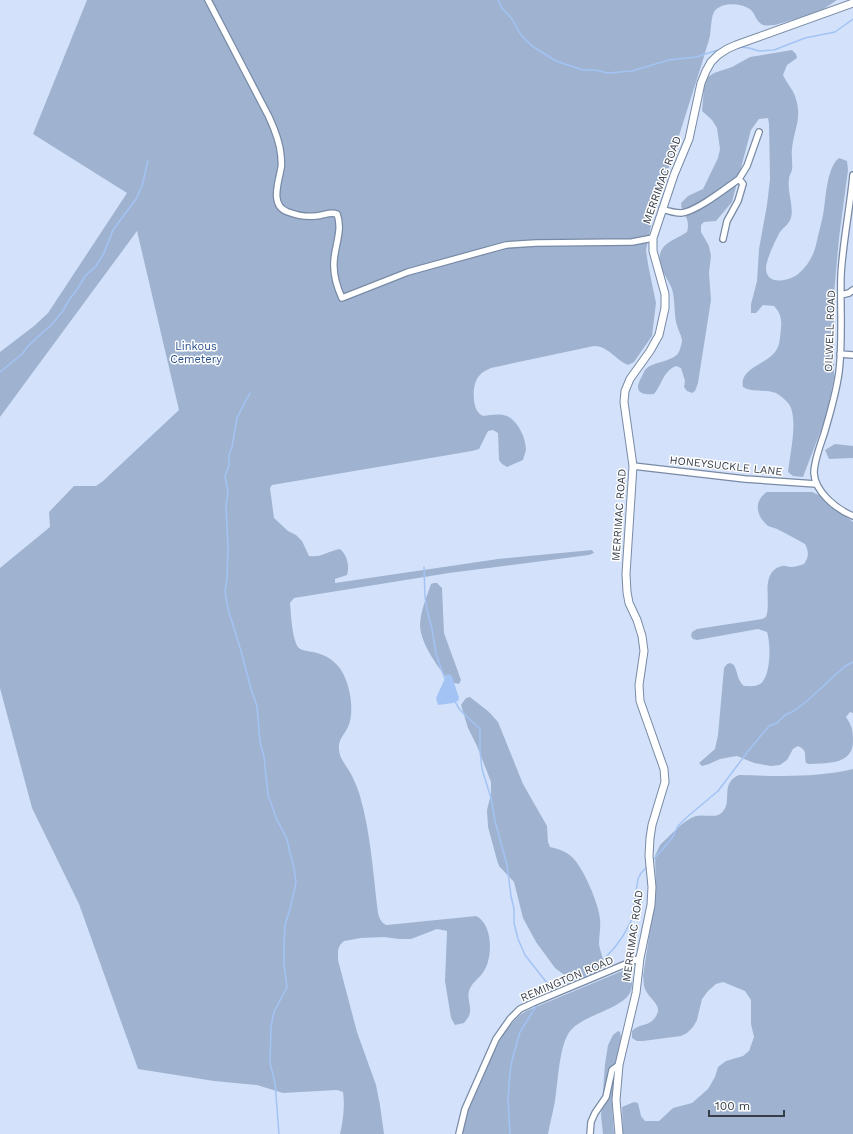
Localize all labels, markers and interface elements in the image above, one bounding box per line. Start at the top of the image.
street label: MERRIMAC ROAD [640,134,684,226]
street label: OILWELL ROAD [822,290,838,372]
park label: Linkous Cemetery [170,340,222,366]
street label: HONEYSUCKLE LANE [669,454,783,478]
street label: MERRIMAC ROAD [609,468,629,562]
street label: MERRIMAC ROAD [620,889,646,983]
street label: REMINGTON ROAD [519,953,616,1004]
scale bar [709,1092,784,1118]
text: 100 m [715,1099,750,1113]

